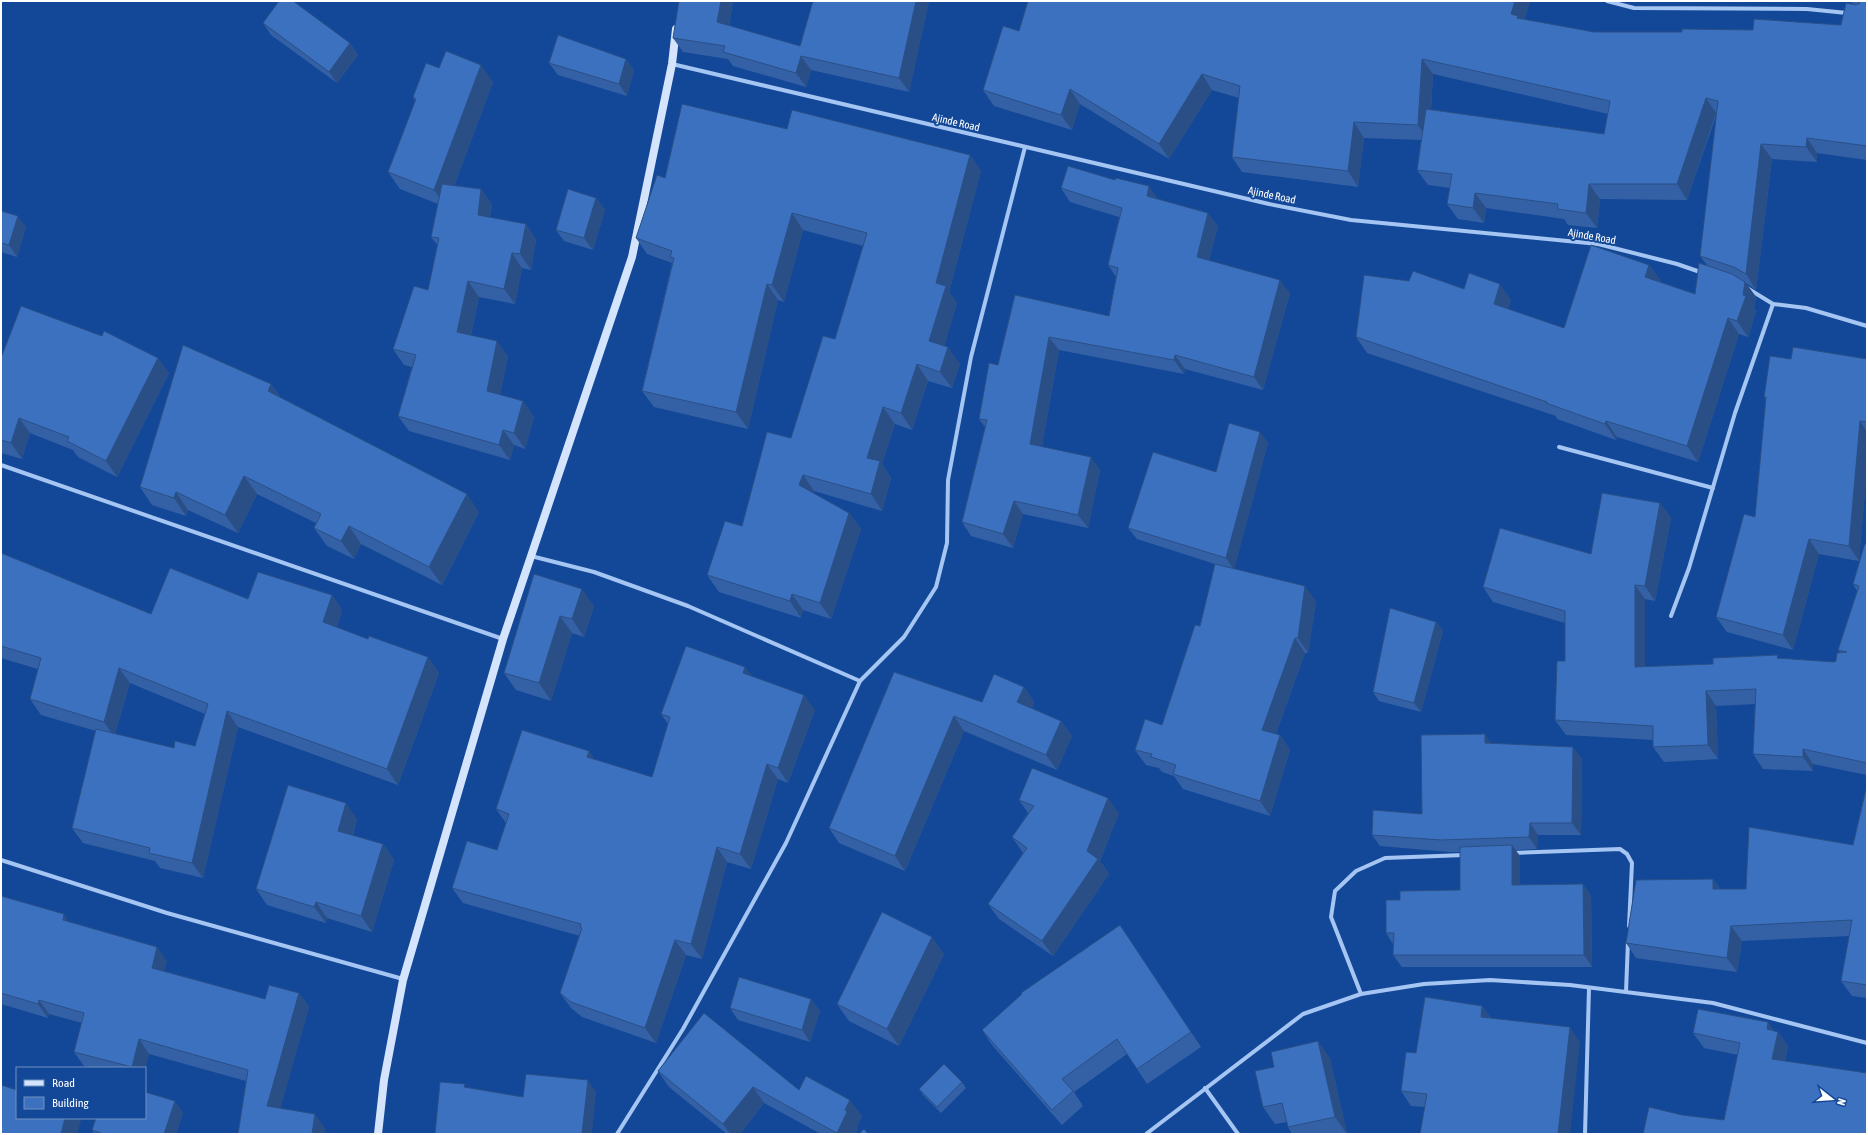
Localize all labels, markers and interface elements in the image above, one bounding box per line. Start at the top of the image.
street label: Ajinde Road [931,111,981,133]
street label: Ajinde Road [1247,184,1297,206]
street label: Ajinde Road [1567,226,1617,246]
legend [16,1067,146,1119]
text: Road [52,1076,75,1090]
north arrow [1812,1079,1852,1119]
text: Building [52,1096,90,1110]
text: N [1835,1097,1848,1107]

